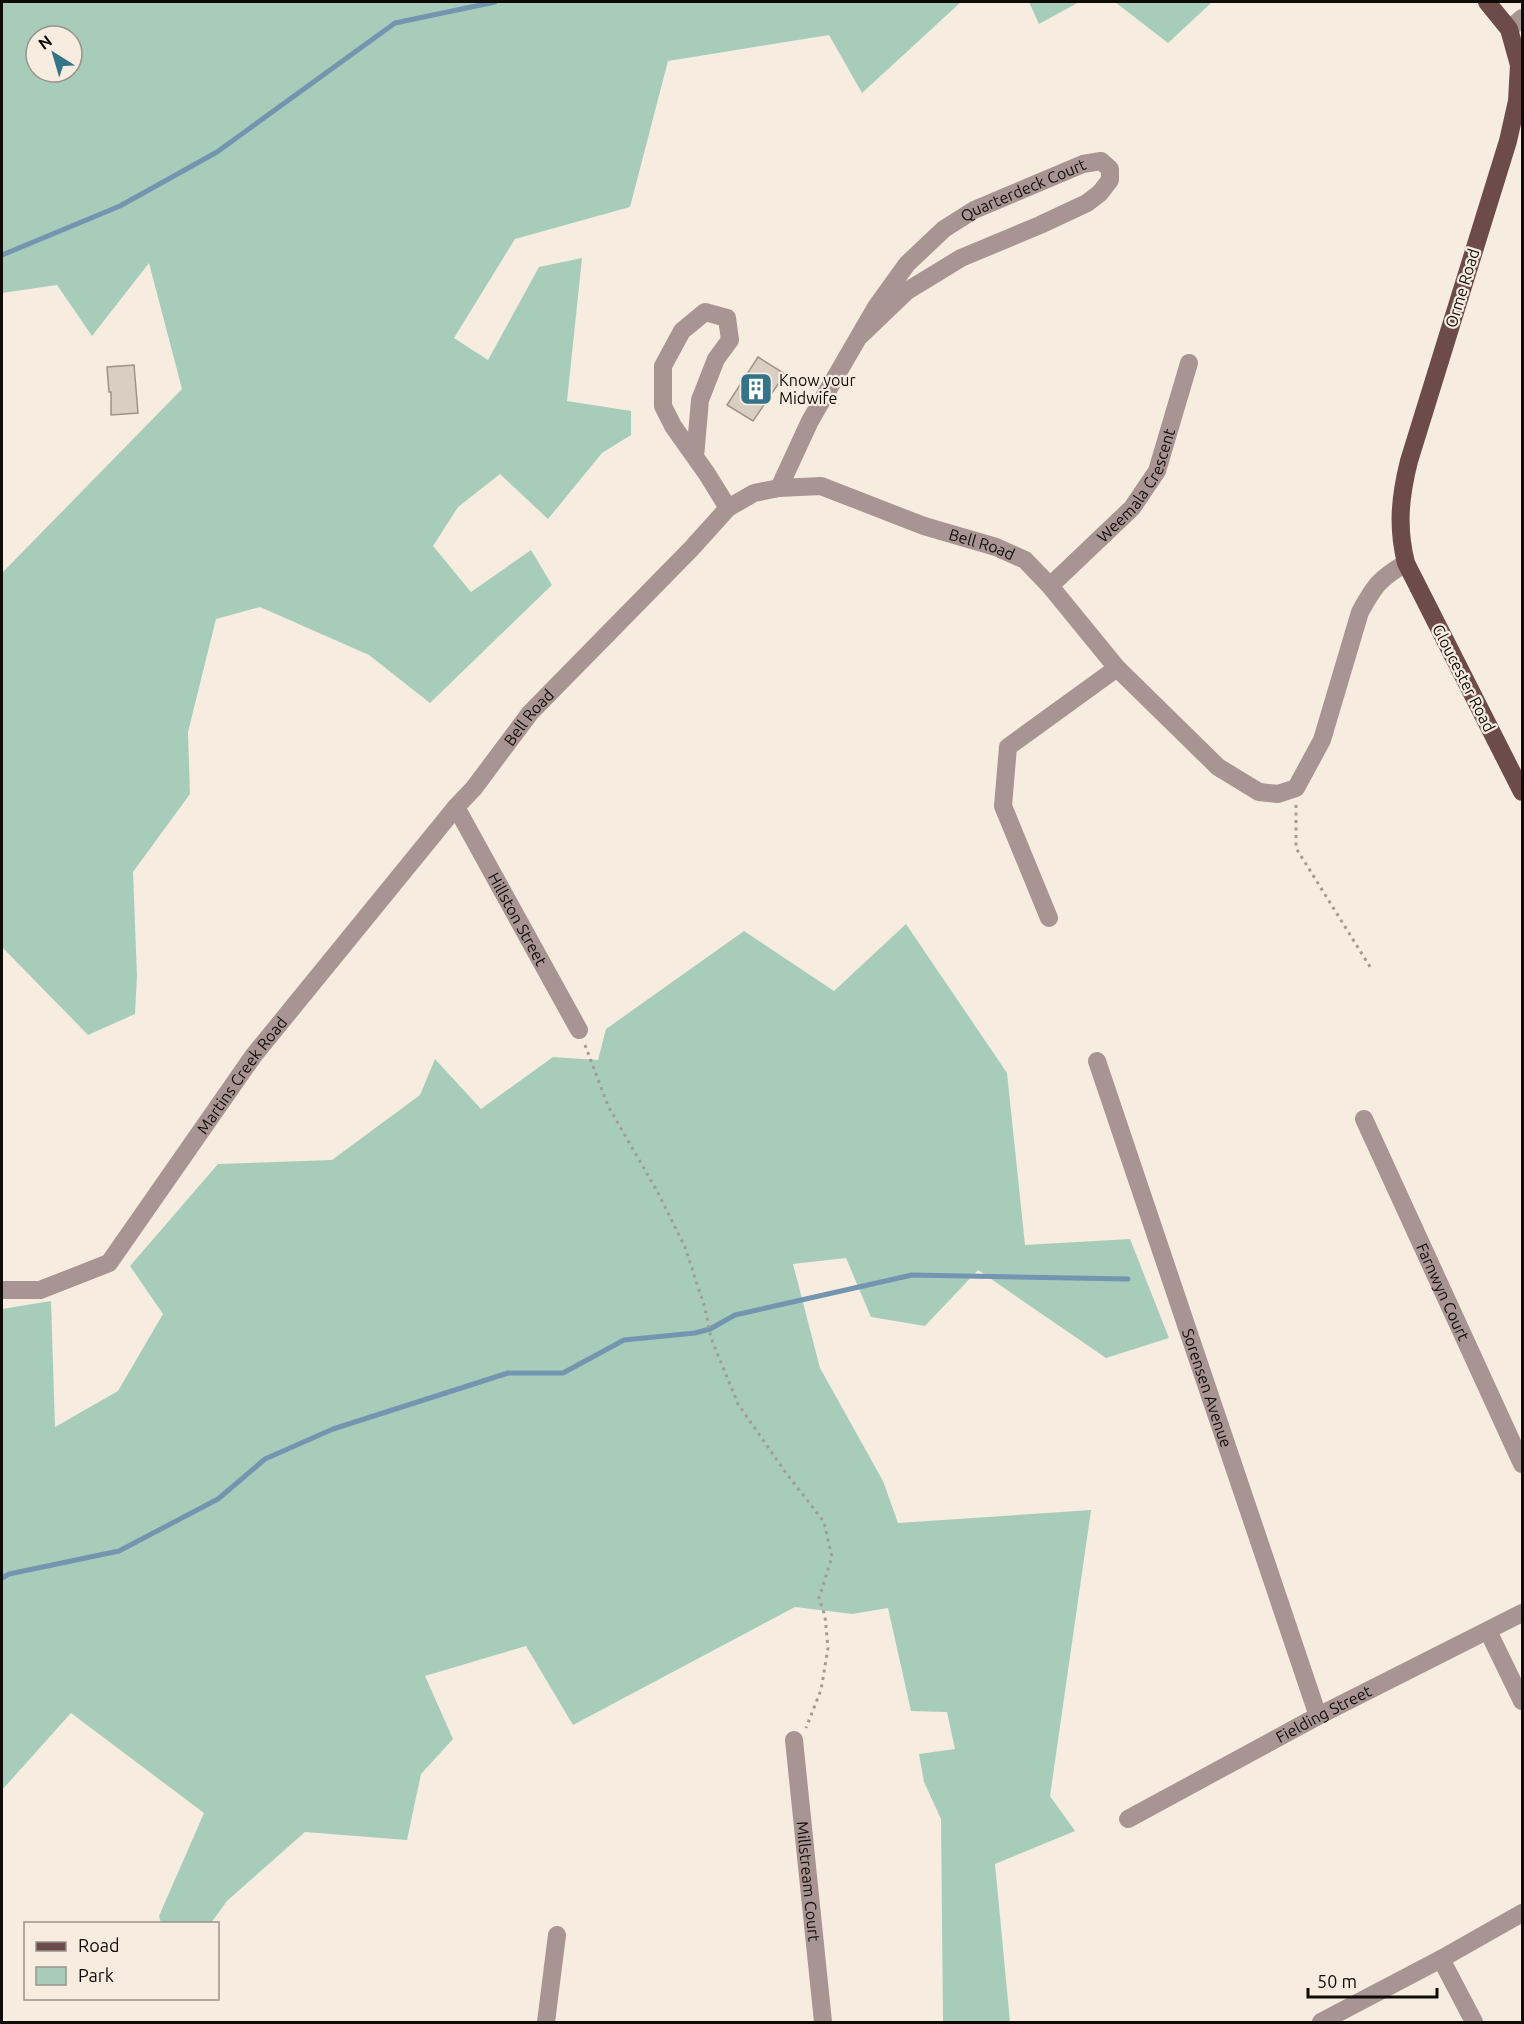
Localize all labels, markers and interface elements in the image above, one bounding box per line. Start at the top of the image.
north arrow [24,24,84,84]
text: N [35,31,55,53]
street label: Quarterdeck Court [957,155,1089,225]
street label: Orme Road [1441,246,1483,330]
building icon: Know your Midwife [738,371,774,407]
place label: Know your Midwife [779,371,856,407]
street label: Weemala Crescent [1093,426,1178,546]
street label: Bell Road [947,525,1018,563]
street label: Gloucester Road [1429,621,1499,735]
street label: Bell Road [500,685,557,749]
street label: Hillston Street [485,869,551,969]
street label: Martins Creek Road [193,1013,290,1137]
street label: Farnwyn Court [1413,1240,1473,1344]
street label: Sorensen Avenue [1179,1326,1236,1450]
street label: Fielding Street [1273,1681,1375,1746]
street label: Millstream Court [793,1820,824,1943]
legend [24,1922,219,2000]
text: Road [78,1935,120,1955]
scale bar [1308,1961,1437,1999]
text: Park [78,1965,114,1985]
text: 50 m [1317,1971,1357,1991]

